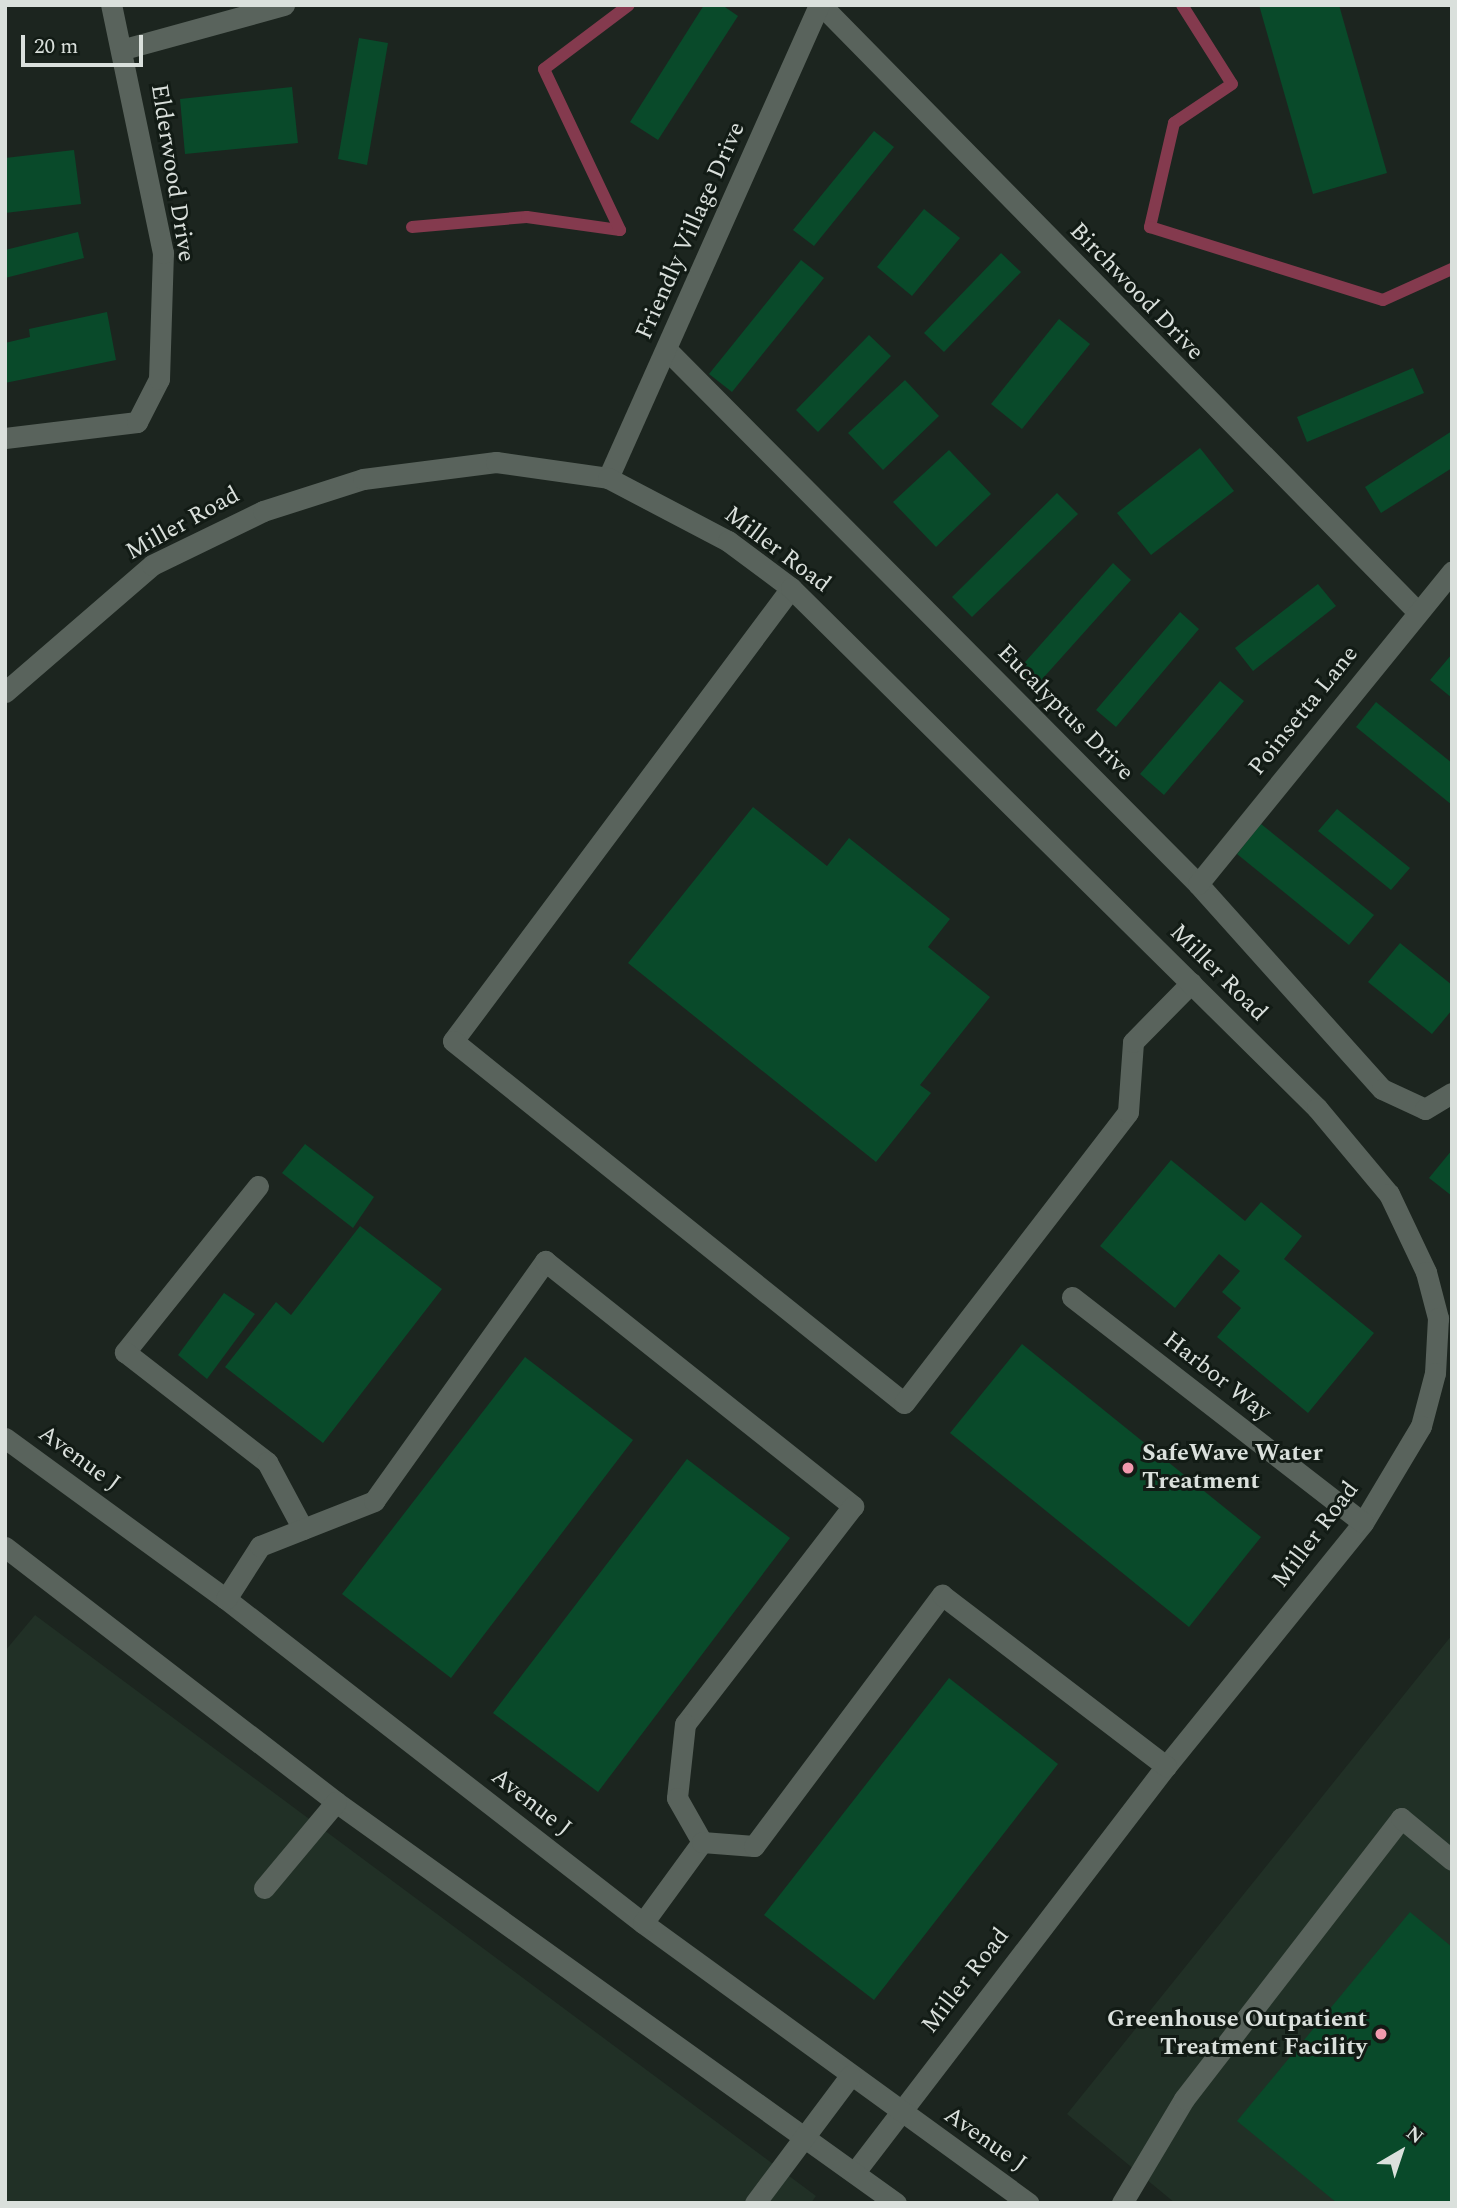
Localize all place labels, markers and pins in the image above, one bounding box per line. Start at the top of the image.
place label: SafeWave Water Treatment [1142,1440,1323,1496]
marker: SafeWave Water Treatment [1120,1460,1136,1476]
place label: Greenhouse Outpatient Treatment Facility [1107,2006,1367,2062]
marker: Greenhouse Outpatient Treatment Facility [1373,2026,1389,2042]

